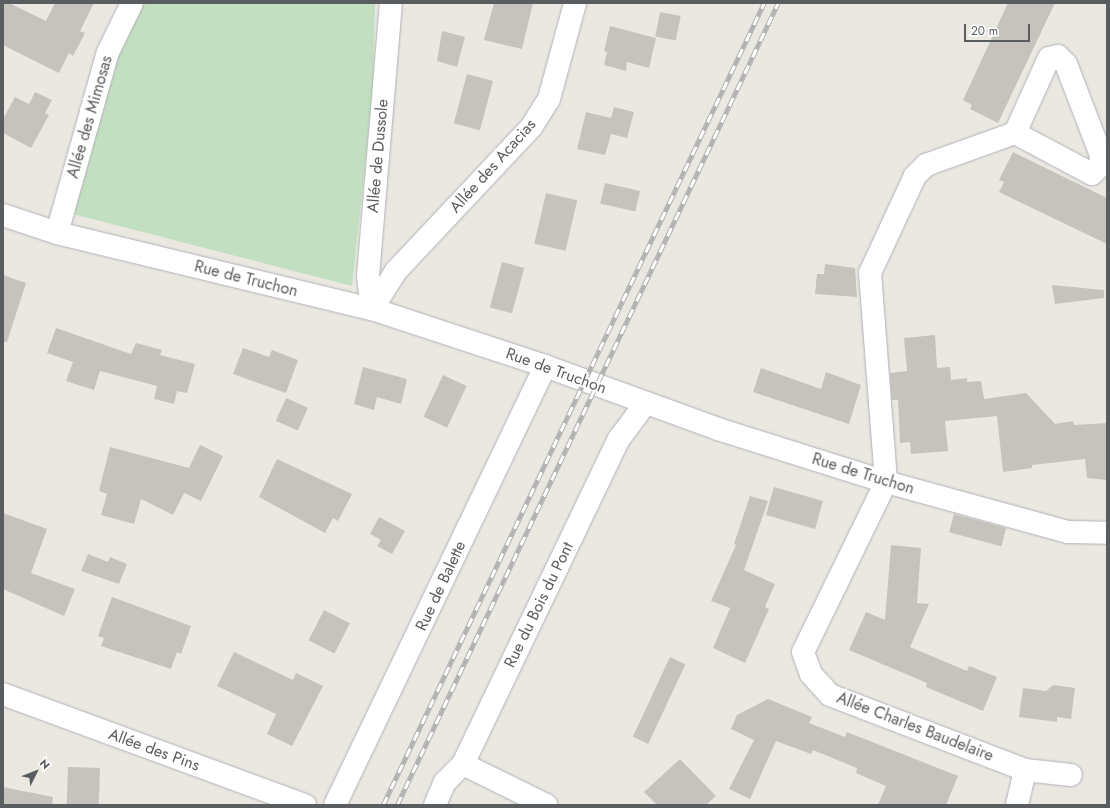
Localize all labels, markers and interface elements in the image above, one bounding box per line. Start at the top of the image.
scale bar [966,16,1032,42]
text: 20 m [971,22,998,40]
street label: Allée des Mimosas [63,53,117,181]
street label: Allée de Dussole [363,98,393,214]
street label: Allée des Acacias [446,115,540,217]
street label: Rue de Truchon [192,257,300,301]
street label: Rue de Truchon [503,344,609,398]
street label: Rue de Truchon [810,449,916,499]
street label: Rue de Balette [412,538,470,634]
street label: Rue du Bois du Pont [500,539,578,671]
street label: Allée Charles Baudelaire [834,688,996,766]
street label: Allée des Pins [106,725,202,775]
north arrow [16,752,56,792]
text: N [36,755,54,773]

